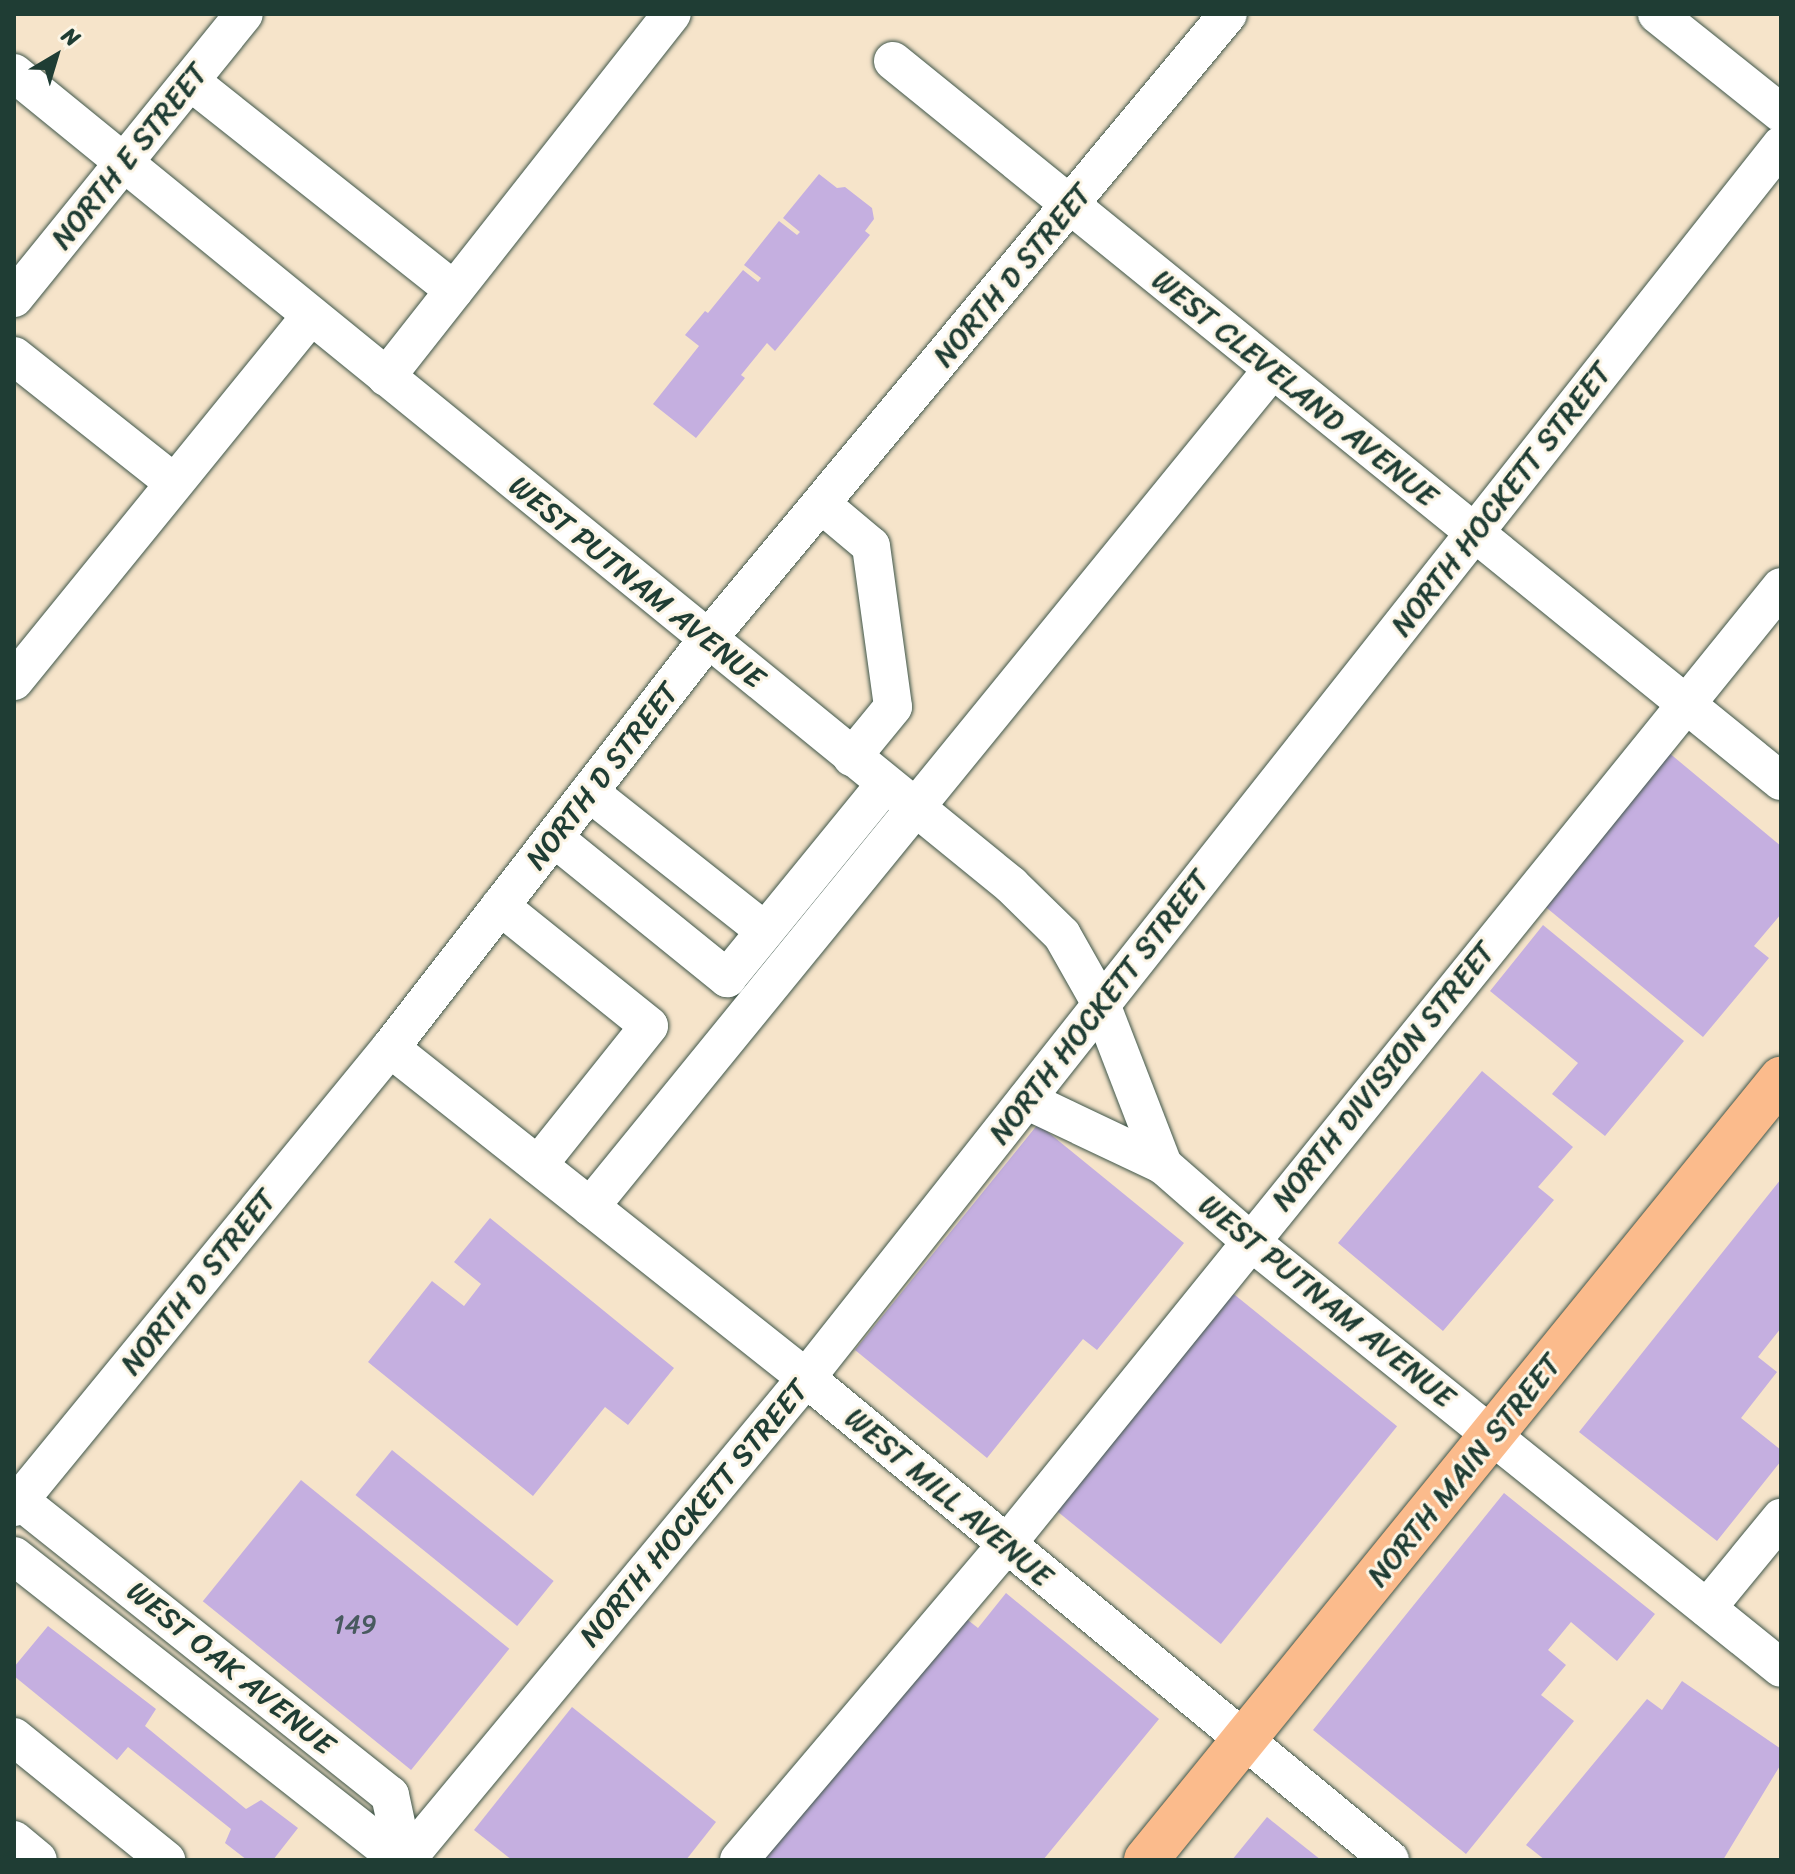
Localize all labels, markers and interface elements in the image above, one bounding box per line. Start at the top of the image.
north arrow [16,16,96,96]
text: N [53,17,89,57]
street label: NORTH E STREET [43,56,215,256]
street label: NORTH D STREET [924,175,1100,375]
street label: WEST CLEVELAND AVENUE [1145,262,1445,514]
street label: NORTH HOCKETT STREET [1382,354,1620,644]
street label: WEST PUTNAM AVENUE [502,468,772,696]
street label: NORTH D STREET [517,674,687,878]
street label: NORTH HOCKETT STREET [980,862,1218,1152]
street label: NORTH DIVISION STREET [1264,934,1502,1218]
street label: NORTH D STREET [111,1181,285,1383]
street label: WEST PUTNAM AVENUE [1192,1187,1462,1415]
street label: NORTH MAIN STREET [1360,1347,1568,1593]
street label: NORTH HOCKETT STREET [571,1371,817,1655]
street label: WEST MILL AVENUE [836,1398,1062,1596]
street label: WEST OAK AVENUE [120,1573,342,1763]
house number: 149 [333,1609,377,1641]

